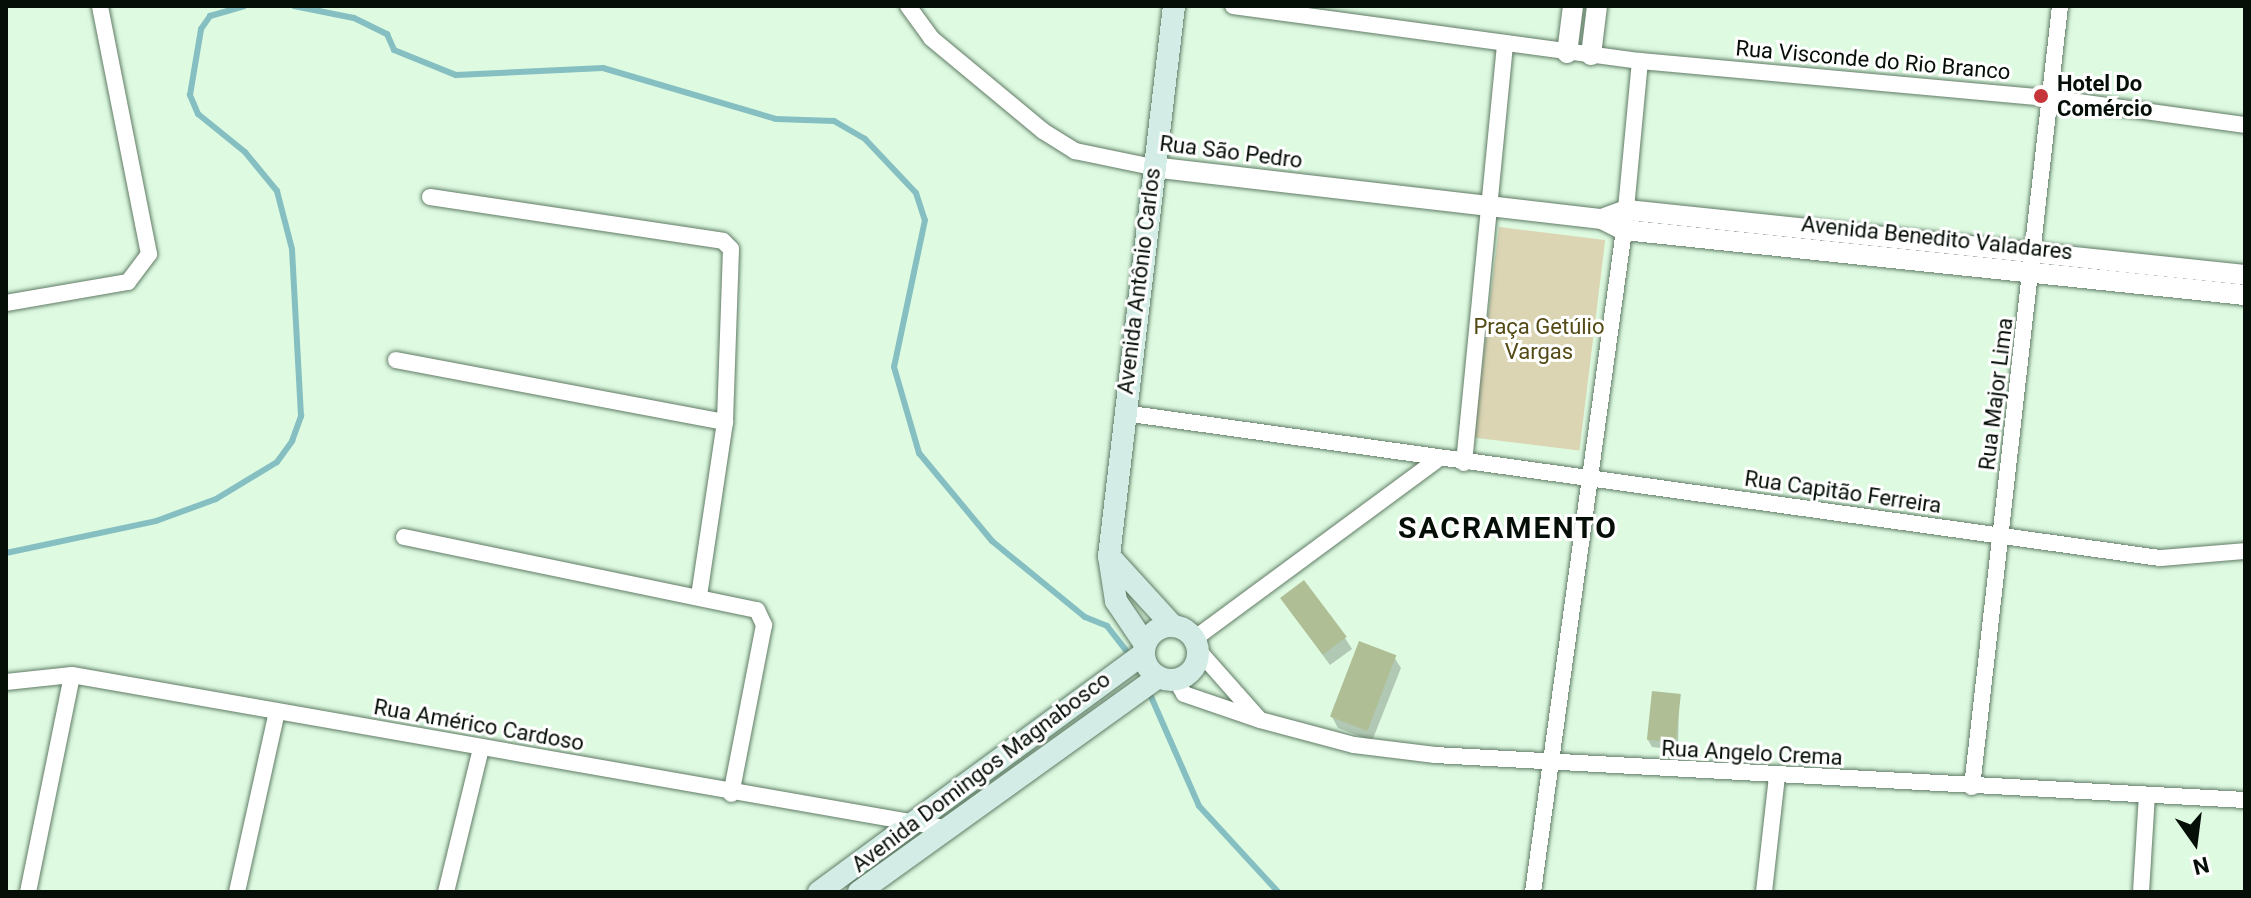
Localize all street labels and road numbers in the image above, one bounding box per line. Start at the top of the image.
street label: Rua Visconde do Rio Branco [1734,35,2012,85]
street label: Rua São Pedro [1158,130,1304,174]
street label: Avenida Antônio Carlos [1112,166,1166,396]
street label: Avenida Benedito Valadares [1800,211,2074,265]
street label: Rua Major Lima [1974,316,2018,472]
street label: Rua Capitão Ferreira [1743,465,1943,519]
street label: Avenida Domingos Magnabosco [847,666,1115,878]
street label: Rua Américo Cardoso [372,693,586,757]
street label: Rua Angelo Crema [1661,735,1843,771]

